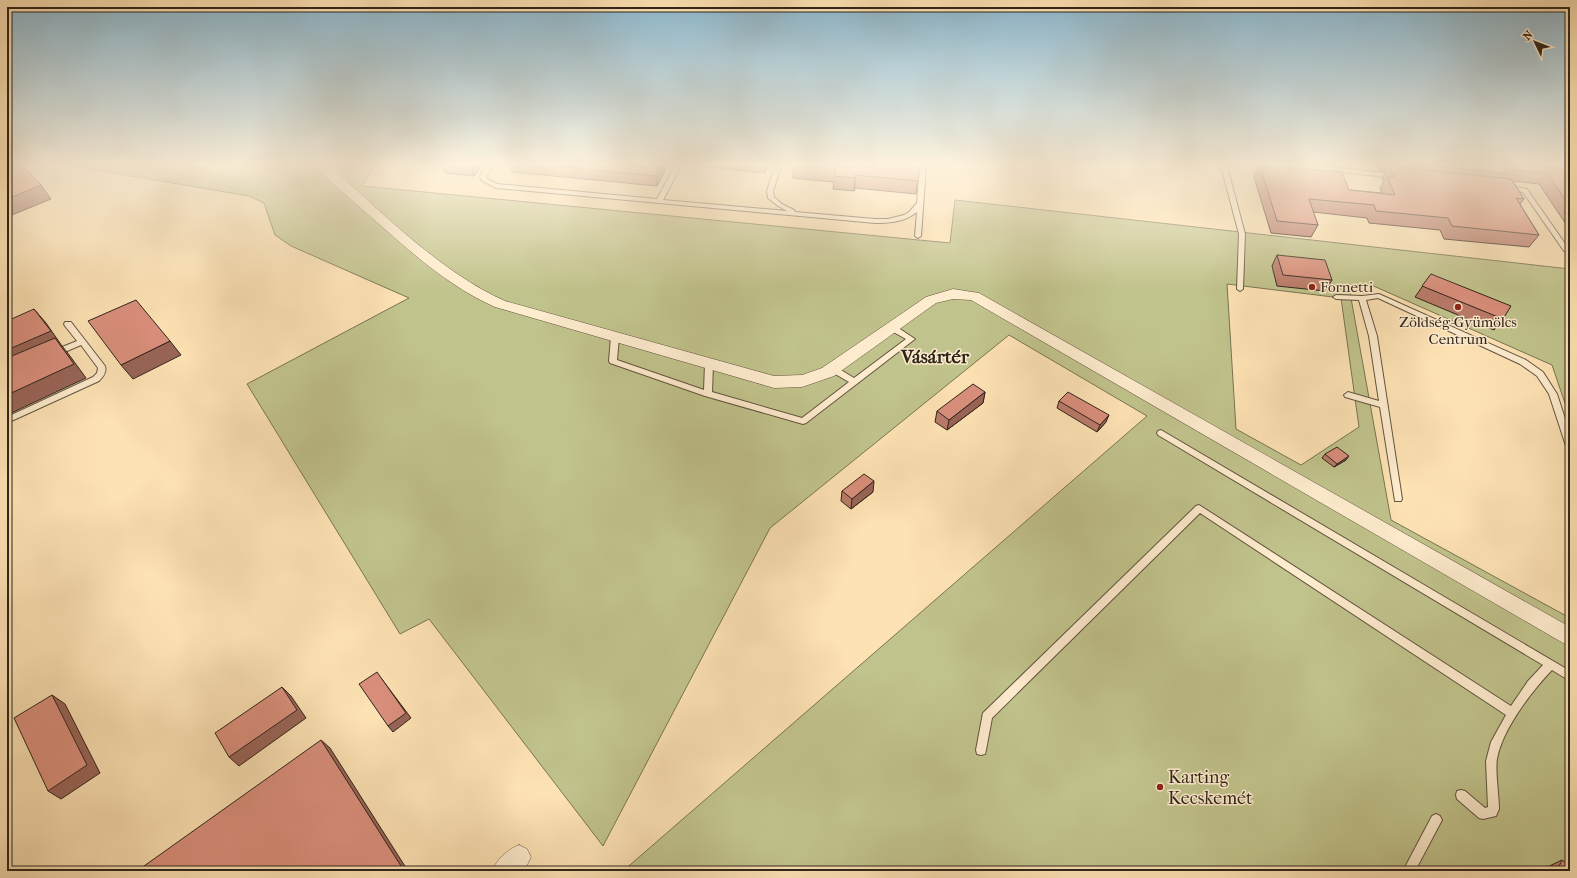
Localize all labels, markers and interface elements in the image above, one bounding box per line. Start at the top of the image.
north arrow [1515,22,1555,62]
text: N [1520,28,1536,43]
place label: Fornetti [1320,278,1374,296]
marker: Fornetti [1307,282,1317,292]
marker: Zöldség-Gyümölcs Centrum [1453,302,1463,312]
place label: Zöldség-Gyümölcs Centrum [1399,313,1517,348]
district label: Vásártér [900,346,970,368]
place label: Karting Kecskemét [1168,767,1253,809]
marker: Karting Kecskemét [1155,782,1165,792]

